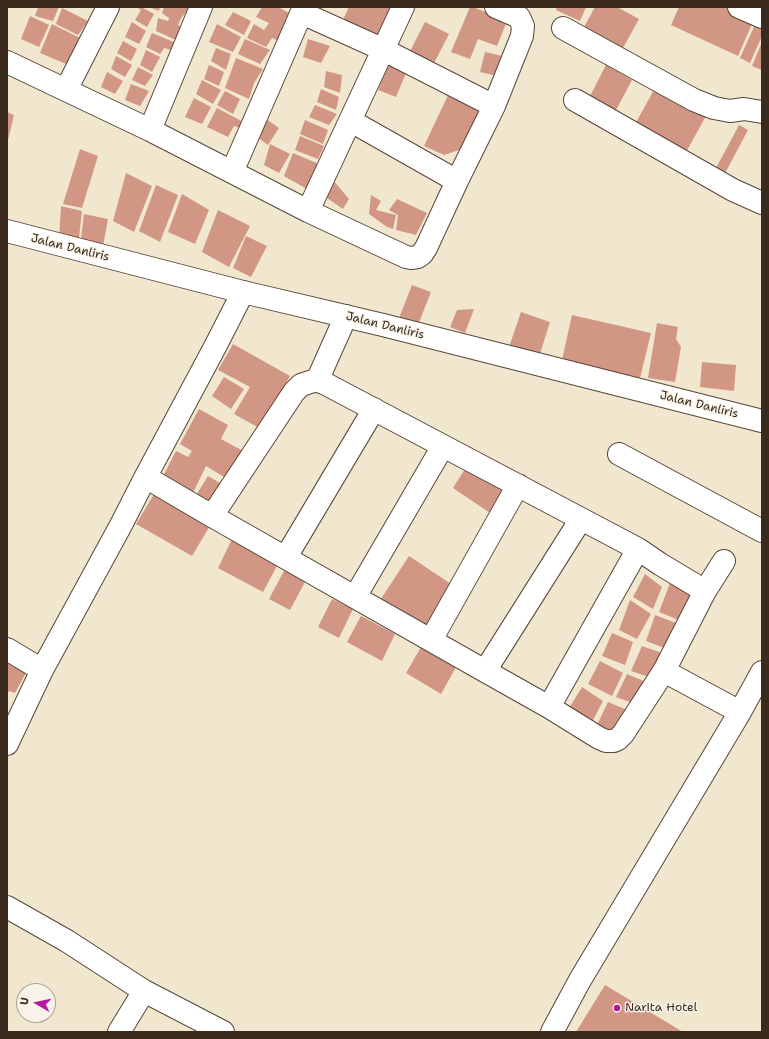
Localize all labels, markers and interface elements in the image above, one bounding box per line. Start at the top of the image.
street label: Jalan Danliris [29,231,111,265]
street label: Jalan Danliris [344,309,426,343]
street label: Jalan Danliris [658,388,740,422]
north arrow [16,983,56,1023]
text: U [17,996,33,1006]
place label: Narita Hotel [625,1001,697,1015]
marker: Narita Hotel [612,1003,622,1013]

